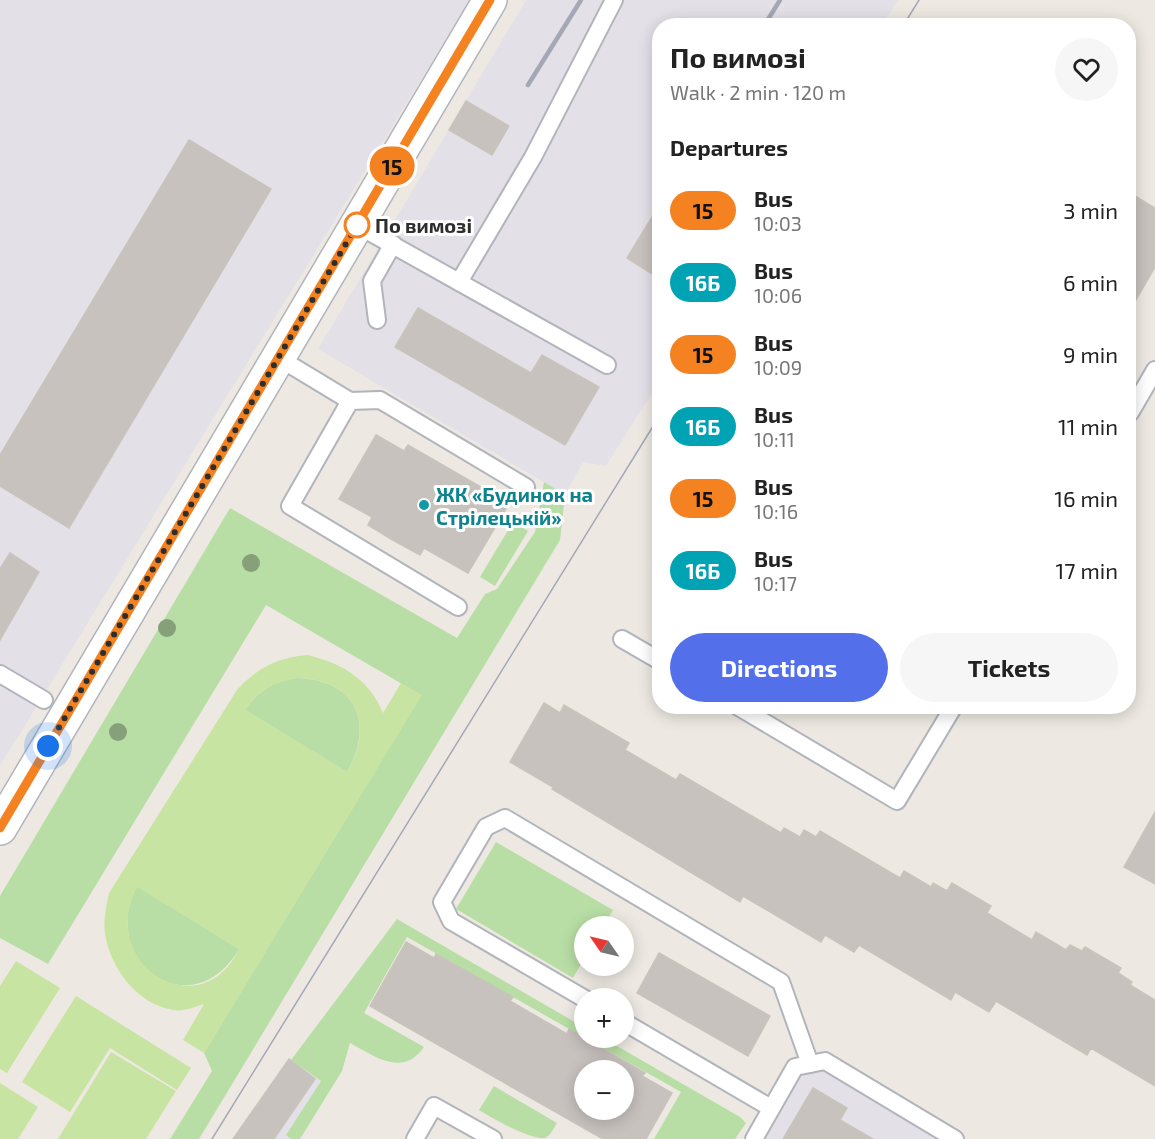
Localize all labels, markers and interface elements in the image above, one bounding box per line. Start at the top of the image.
button: heart [1055,38,1118,101]
text: По вимозі [670,40,806,74]
text: Walk · 2 min · 120 m [670,80,846,104]
text: Departures [670,134,788,160]
line badge: 15 [365,146,419,186]
text: 15 [382,154,402,179]
text: Bus [754,185,793,211]
text: 3 min [1063,197,1118,223]
text: 15 [693,198,713,223]
text: 10:03 [754,211,802,235]
marker: По вимозі [344,212,370,238]
place label: По вимозі [375,213,472,237]
text: Bus [754,257,793,283]
text: 6 min [1063,269,1118,295]
text: 16Б [686,270,720,295]
text: 10:06 [754,283,802,307]
text: Bus [754,329,793,355]
text: 9 min [1063,341,1118,367]
text: 15 [693,342,713,367]
text: 10:09 [754,355,802,379]
text: Bus [754,401,793,427]
text: 11 min [1058,413,1118,439]
text: 16Б [686,414,720,439]
text: 10:11 [754,427,795,451]
text: Bus [754,473,793,499]
place label: ЖК «Будинок на Стрілецькій» [436,482,593,529]
text: 16 min [1054,485,1118,511]
text: 15 [693,486,713,511]
marker: ЖК «Будинок на Стрілецькій» [417,498,431,512]
text: 10:16 [754,499,798,523]
text: Bus [754,545,793,571]
text: 17 min [1056,557,1118,583]
text: 16Б [686,558,720,583]
text: 10:17 [754,571,797,595]
button: Directions [670,633,888,702]
button: Tickets [900,633,1118,702]
your location [33,731,63,761]
north arrow [574,916,634,976]
map controls [574,916,634,1120]
button: + [574,988,634,1048]
button: − [574,1060,634,1120]

